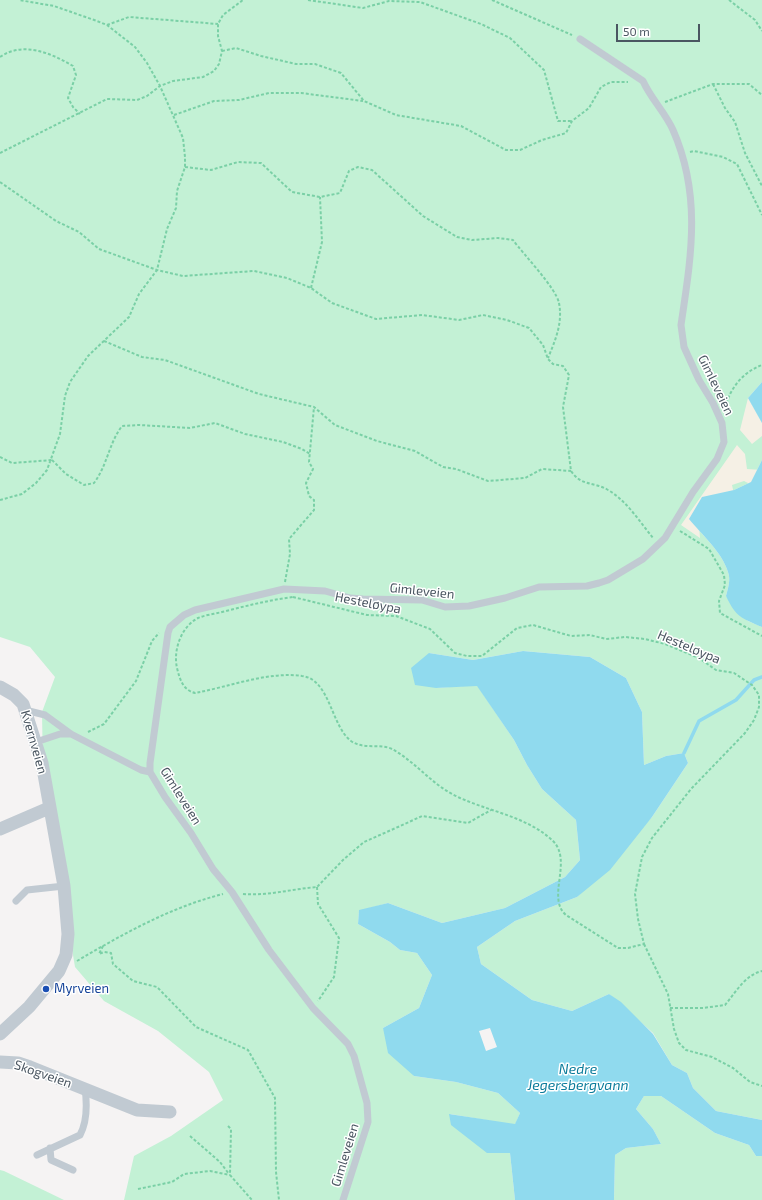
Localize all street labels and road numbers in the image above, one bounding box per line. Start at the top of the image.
street label: Gimleveien [695,352,737,418]
street label: Gimleveien [389,580,455,602]
street label: Hesteløypa [334,589,402,617]
street label: Hesteløypa [655,627,723,667]
street label: Kvernveien [17,708,51,776]
street label: Gimleveien [157,764,205,828]
street label: Skogveien [12,1057,74,1091]
street label: Gimleveien [328,1122,362,1188]

